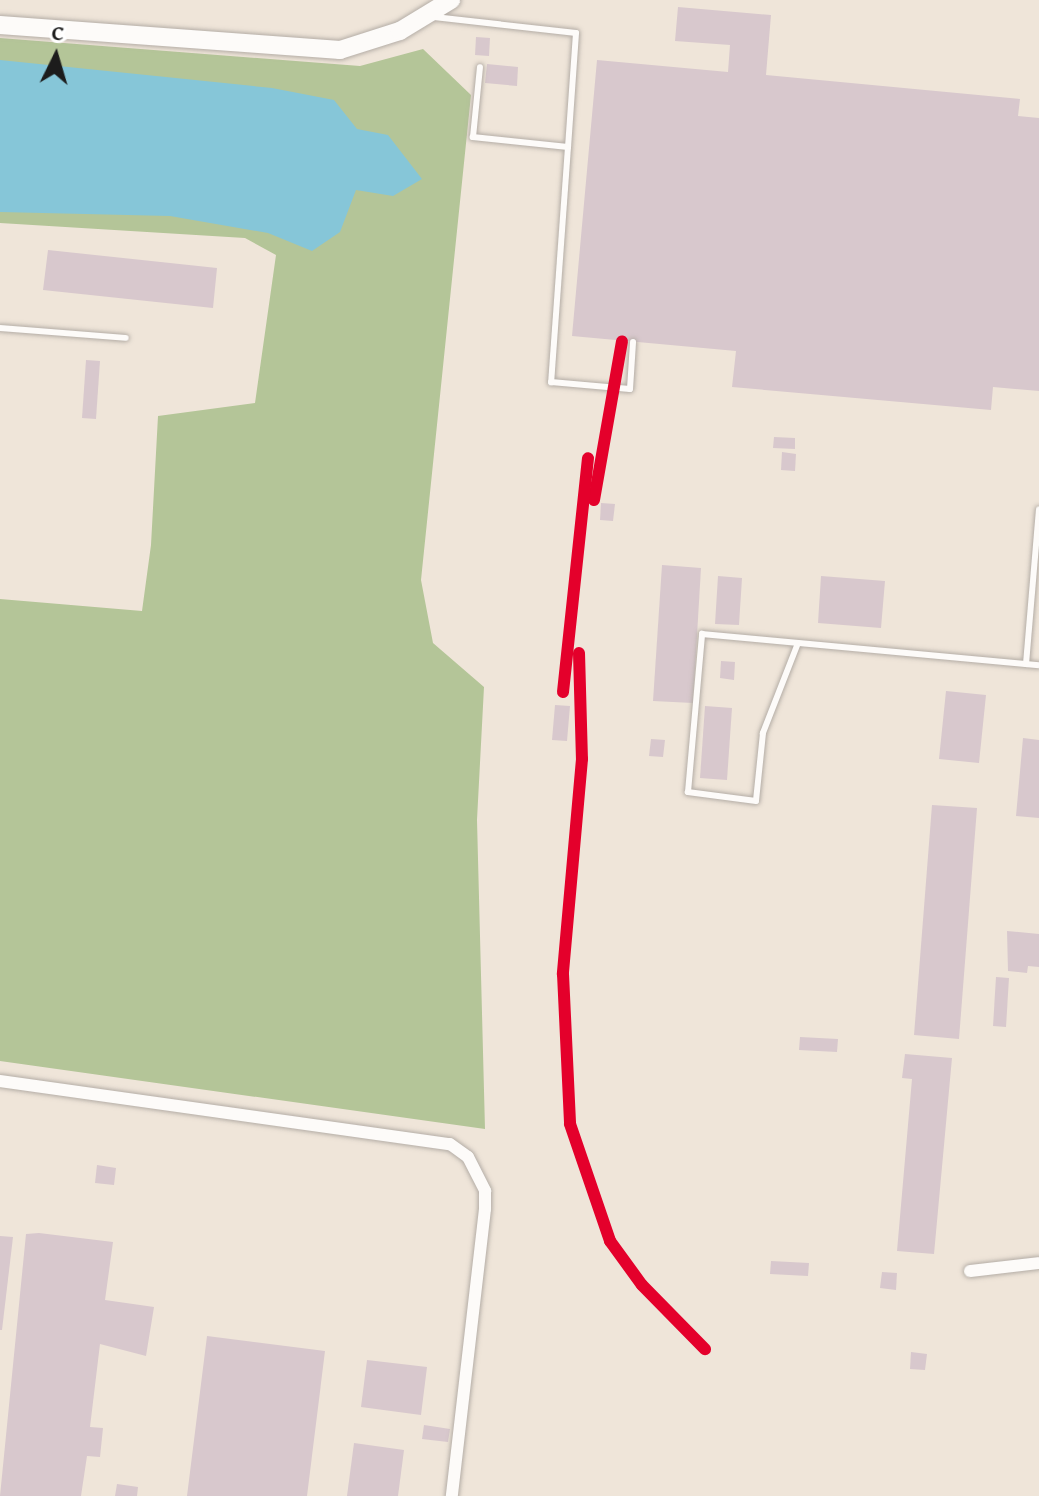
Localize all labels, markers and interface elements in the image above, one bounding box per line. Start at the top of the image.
north arrow [16,16,96,96]
text: С [50,16,66,49]

